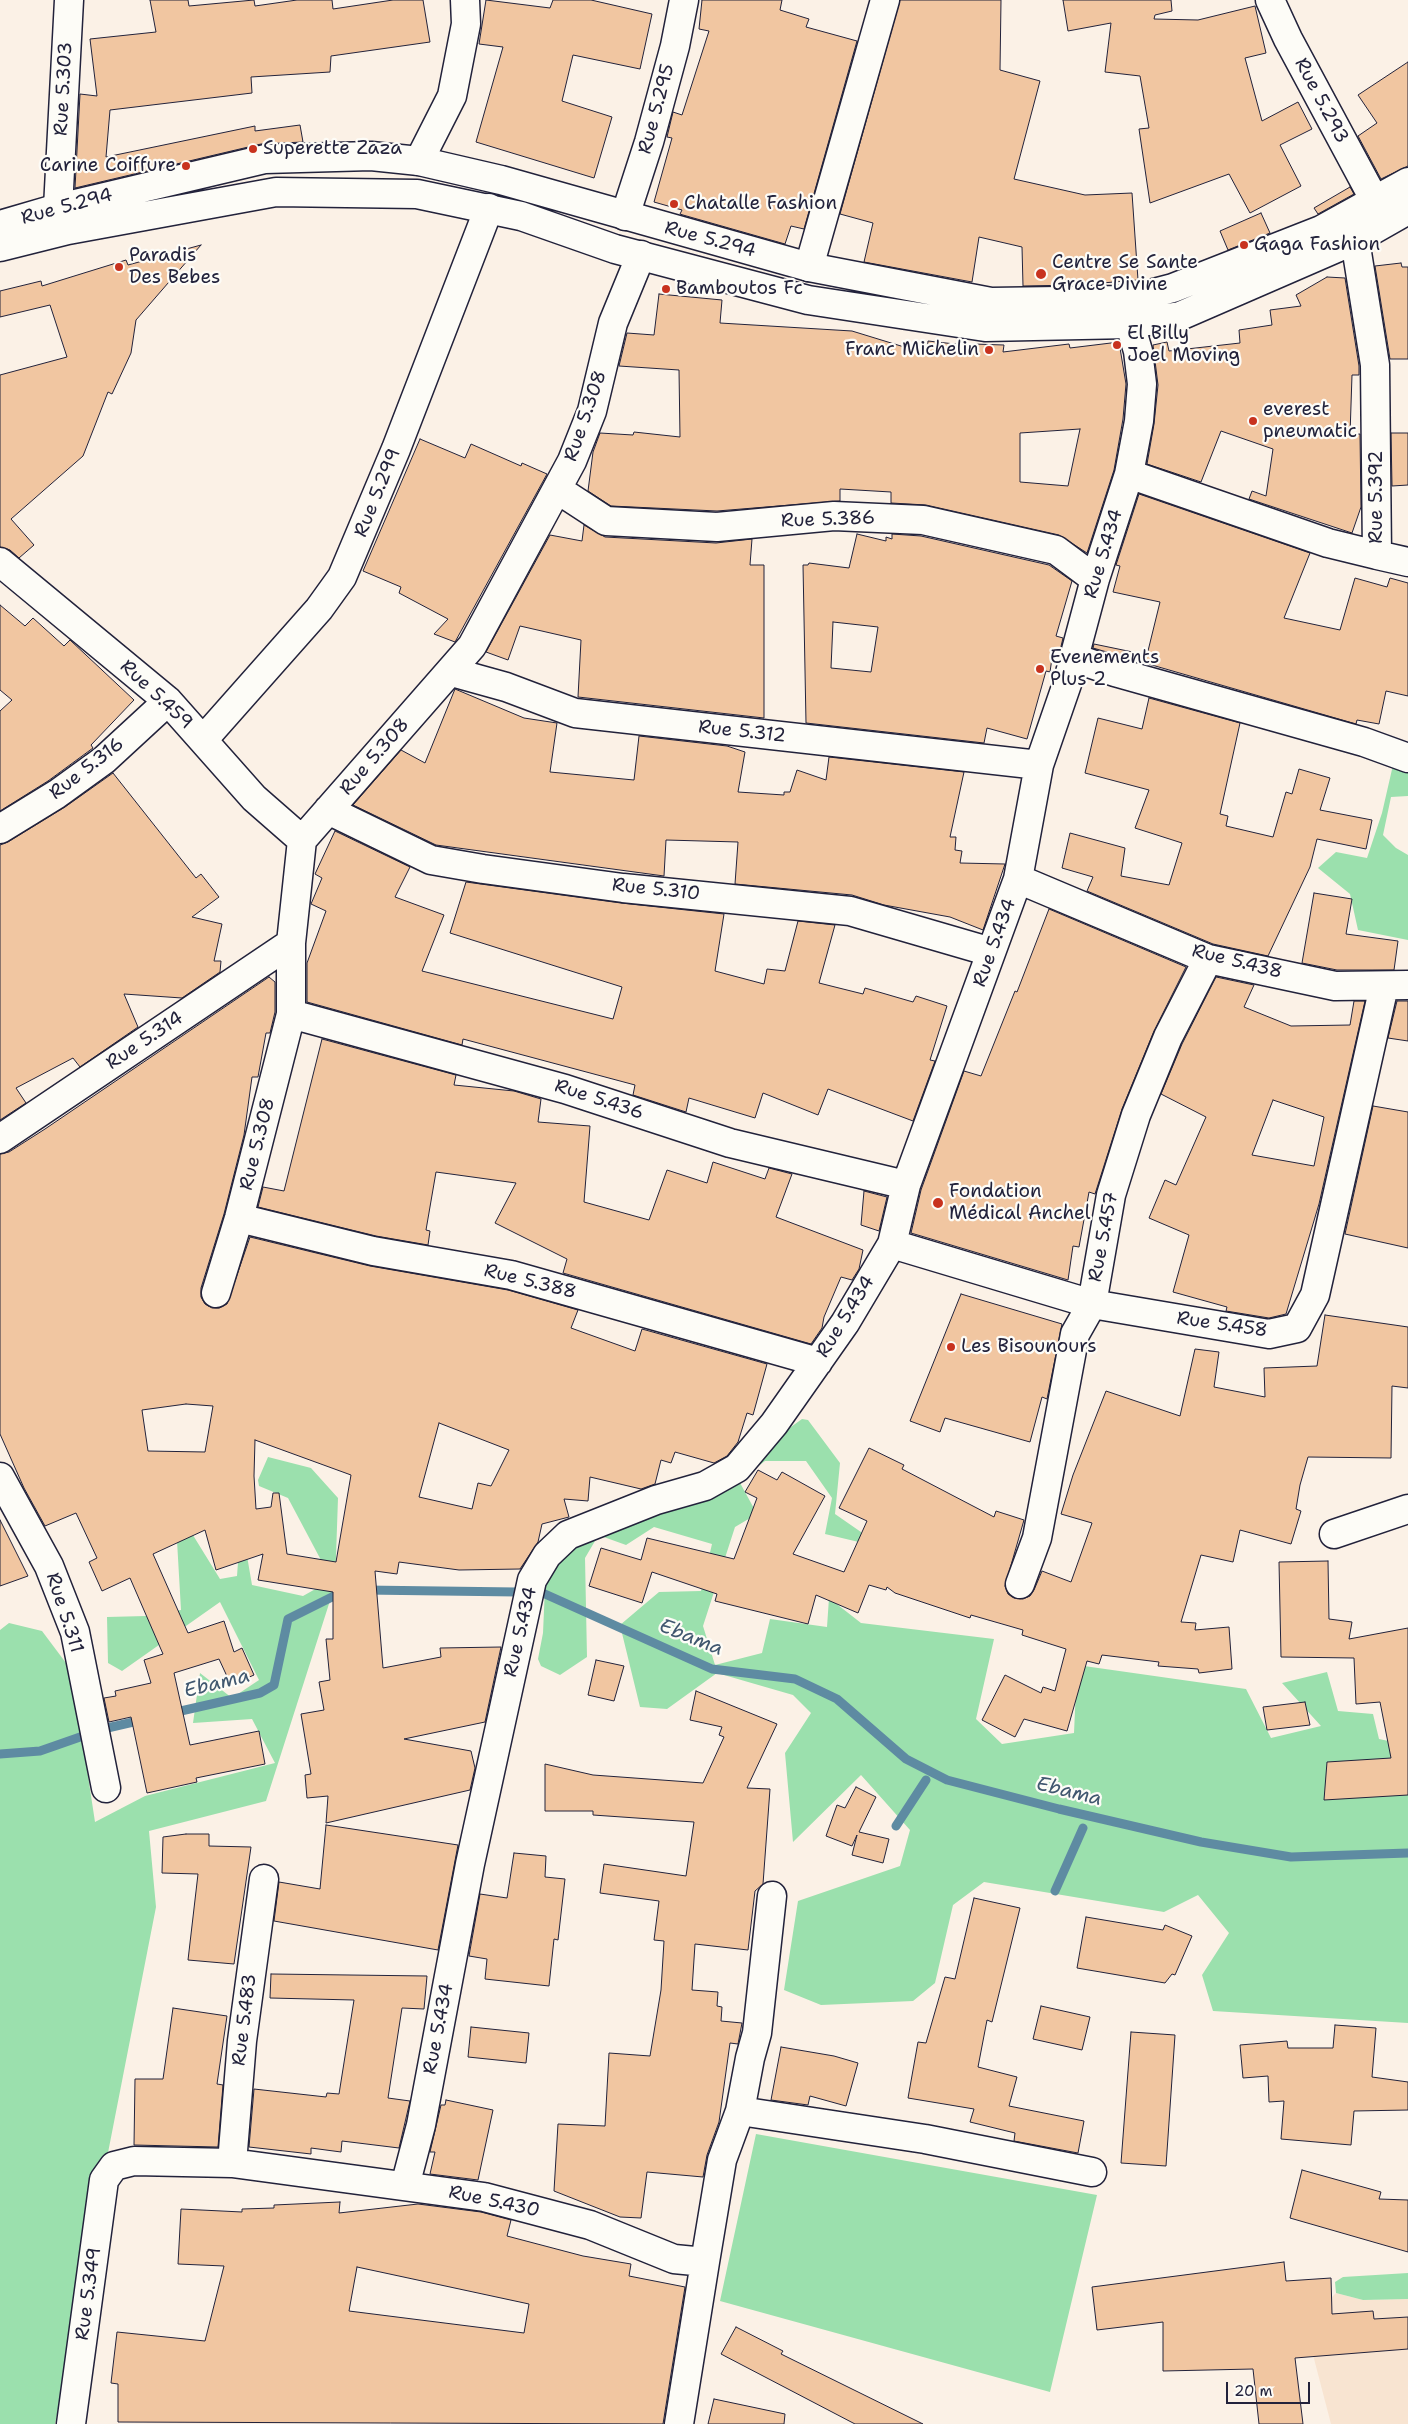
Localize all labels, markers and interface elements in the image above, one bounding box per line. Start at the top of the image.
street label: Rue 5.303 [50,41,78,137]
street label: Rue 5.293 [1289,54,1353,148]
street label: Rue 5.295 [634,61,680,157]
place label: Superette Zaza [263,138,402,160]
marker: Superette Zaza [247,143,259,155]
place label: Carine Coiffure [40,155,176,177]
marker: Carine Coiffure [180,160,192,172]
street label: Rue 5.294 [19,184,115,230]
place label: Chatalle Fashion [684,193,837,215]
marker: Chatalle Fashion [668,198,680,210]
street label: Rue 5.294 [662,217,758,263]
place label: Gaga Fashion [1254,234,1380,256]
marker: Gaga Fashion [1238,239,1250,251]
place label: Paradis Des Bebes [129,245,220,289]
place label: Centre Se Sante Grace Divine [1052,252,1198,296]
marker: Paradis Des Bebes [113,261,125,273]
marker: Centre Se Sante Grace Divine [1034,267,1048,281]
place label: Bamboutos Fc [676,278,803,300]
marker: Bamboutos Fc [660,283,672,295]
place label: El Billy Joel Moving [1127,323,1240,367]
place label: Franc Michelin [845,339,979,361]
marker: El Billy Joel Moving [1111,339,1123,351]
marker: Franc Michelin [983,344,995,356]
street label: Rue 5.308 [560,368,612,464]
place label: everest pneumatic [1263,399,1357,443]
marker: everest pneumatic [1247,415,1259,427]
street label: Rue 5.299 [350,445,406,541]
street label: Rue 5.392 [1366,450,1388,544]
street label: Rue 5.386 [781,507,875,533]
street label: Rue 5.434 [1080,507,1128,601]
place label: Evenements Plus 2 [1050,647,1159,691]
street label: Rue 5.459 [115,656,197,734]
marker: Evenements Plus 2 [1034,663,1046,675]
street label: Rue 5.308 [335,714,415,800]
street label: Rue 5.312 [697,716,787,748]
street label: Rue 5.316 [45,733,129,805]
street label: Rue 5.310 [611,874,701,906]
street label: Rue 5.434 [969,896,1021,990]
street label: Rue 5.438 [1189,940,1285,984]
street label: Rue 5.314 [102,1007,188,1075]
street label: Rue 5.436 [552,1075,646,1125]
street label: Rue 5.308 [235,1095,281,1193]
place label: Fondation Médical Anchel [949,1181,1090,1225]
street label: Rue 5.457 [1084,1190,1124,1284]
marker: Fondation Médical Anchel [931,1196,945,1210]
street label: Rue 5.388 [481,1260,579,1304]
street label: Rue 5.434 [812,1272,880,1362]
street label: Rue 5.458 [1175,1307,1269,1343]
place label: Les Bisounours [961,1336,1097,1358]
marker: Les Bisounours [945,1341,957,1353]
street label: Rue 5.311 [40,1570,88,1656]
street label: Rue 5.434 [500,1585,542,1679]
water label: Ebama [656,1614,726,1662]
water label: Ebama [182,1664,252,1704]
water label: Ebama [1034,1772,1104,1812]
street label: Rue 5.483 [228,1973,262,2067]
street label: Rue 5.434 [419,1982,459,2076]
street label: Rue 5.430 [446,2181,542,2223]
street label: Rue 5.349 [71,2246,107,2342]
scale bar [1228,2372,1312,2404]
text: 20 m [1234,2381,1273,2401]

